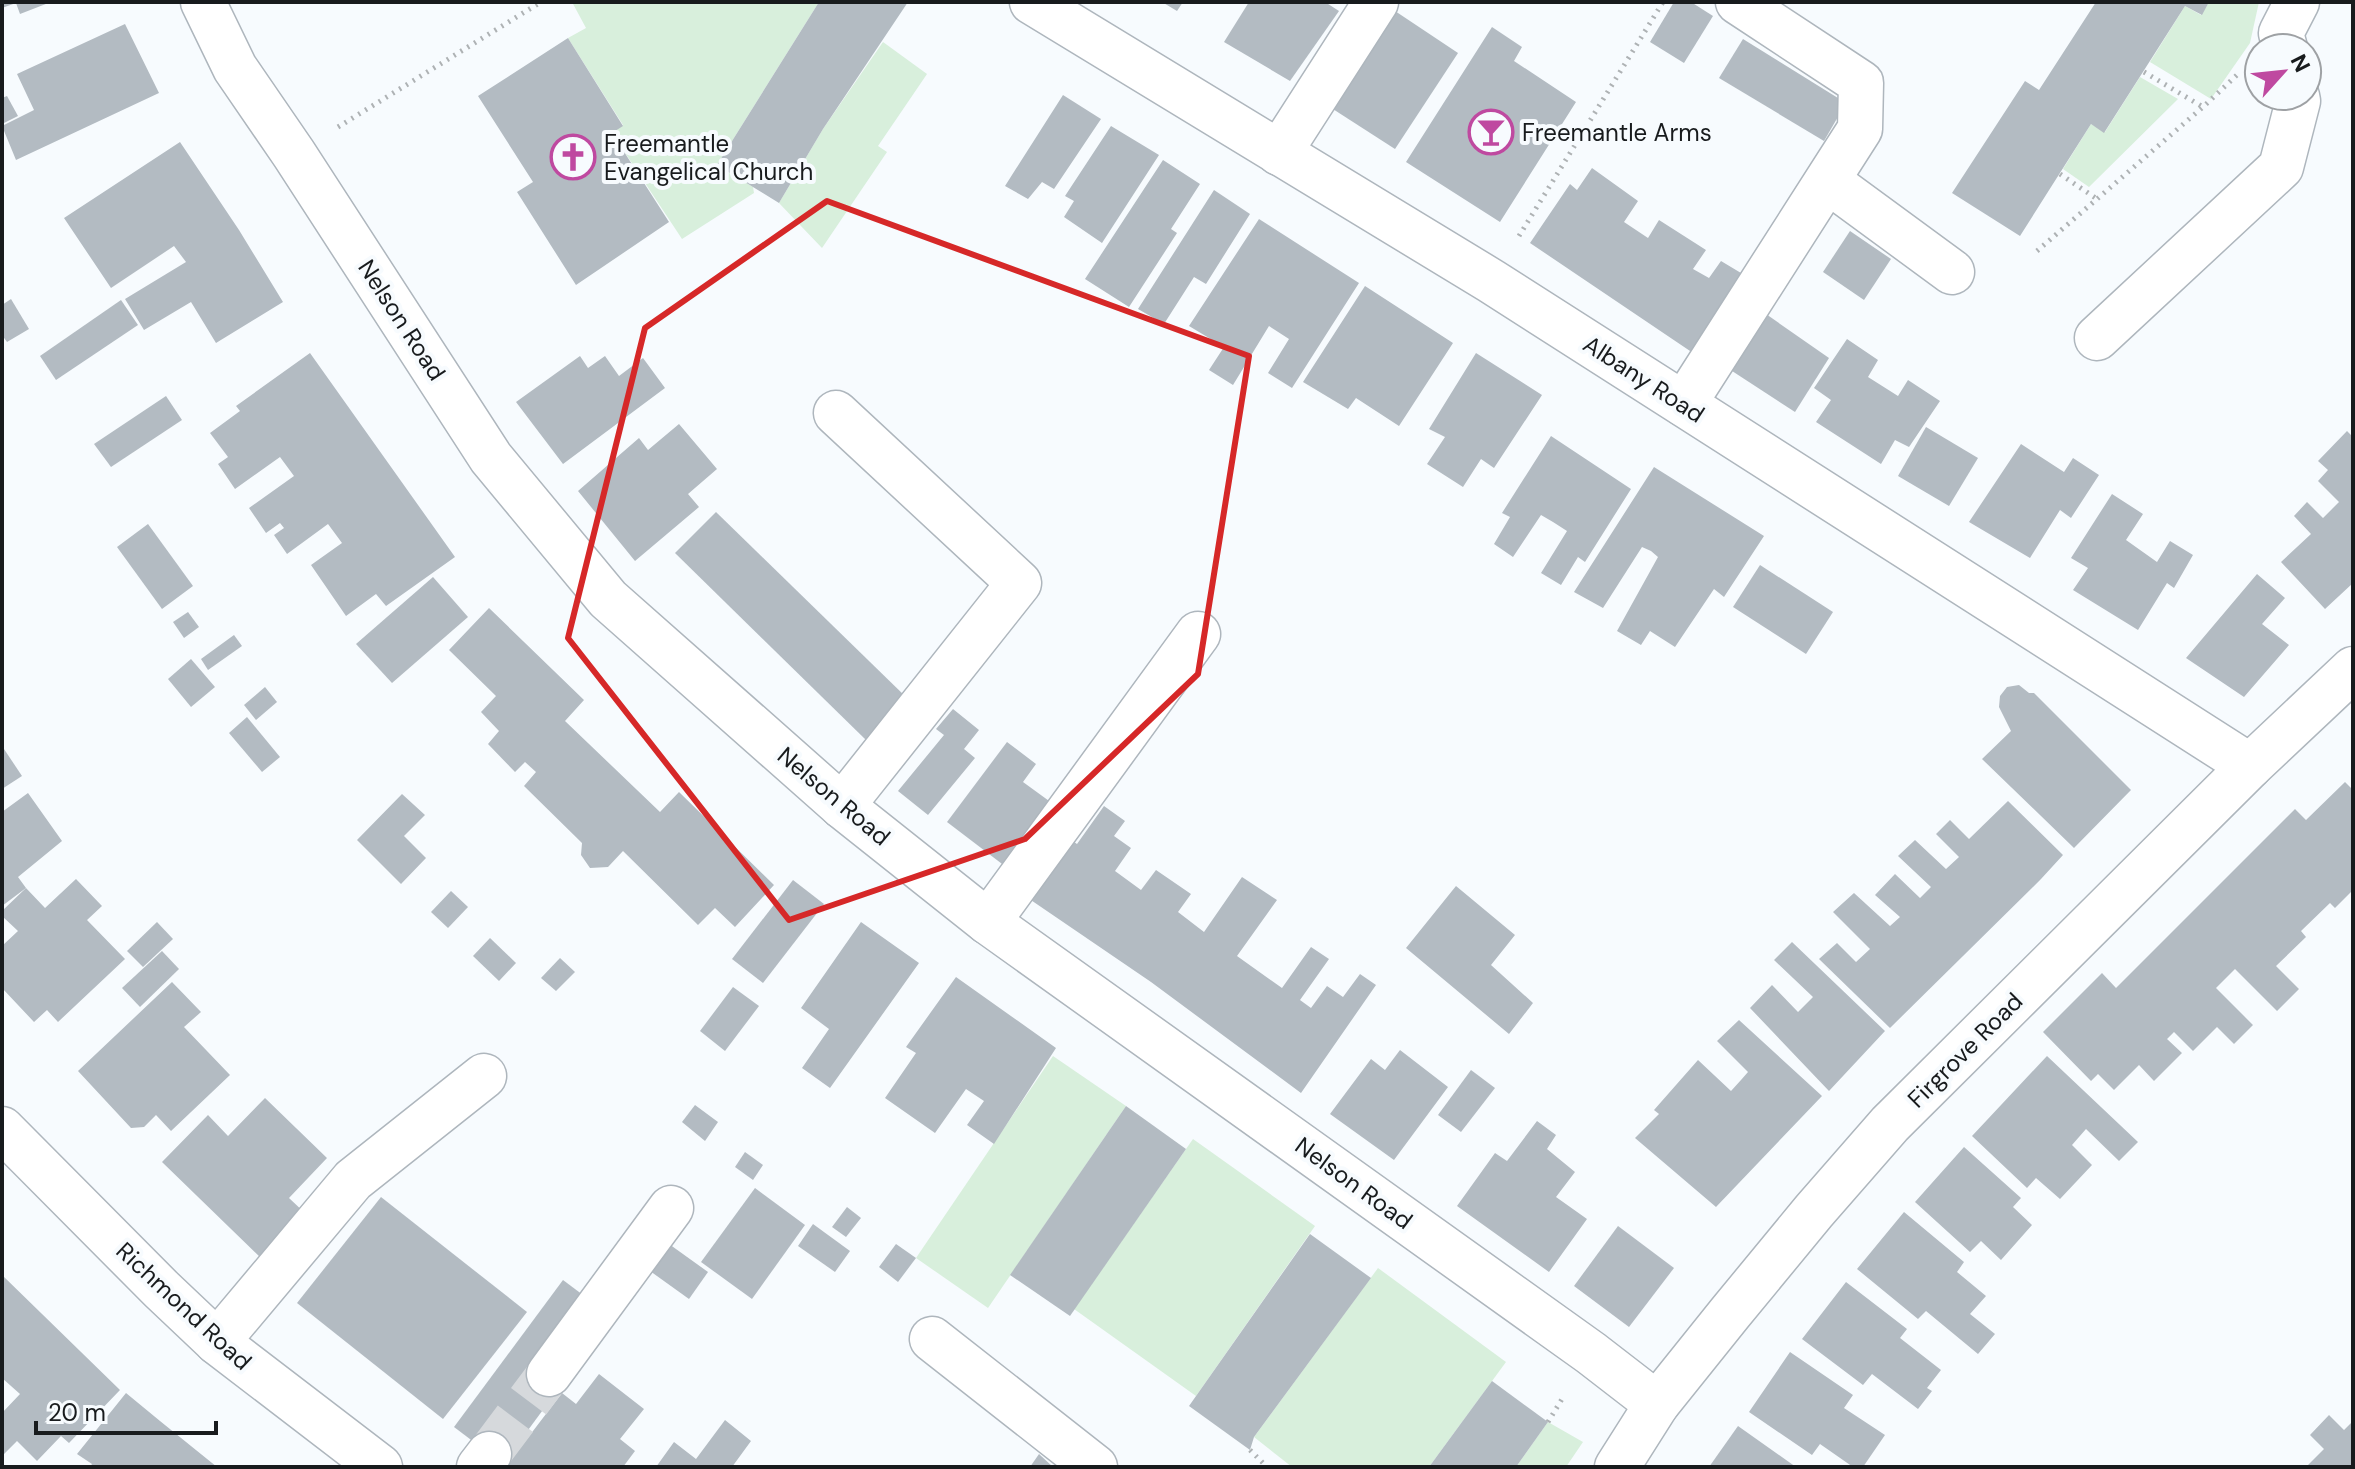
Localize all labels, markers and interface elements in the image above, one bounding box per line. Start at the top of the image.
north arrow [2243,32,2323,112]
text: N [2284,49,2317,77]
bar icon: Freemantle Arms [1467,108,1515,156]
place label: Freemantle Arms [1522,117,1712,148]
place label: Freemantle Evangelical Church [604,128,813,187]
church icon: Freemantle Evangelical Church [549,133,597,181]
street label: Nelson Road [351,254,453,386]
street label: Albany Road [1578,328,1710,430]
street label: Nelson Road [771,740,897,852]
street label: Firgrove Road [1901,986,2029,1114]
street label: Nelson Road [1289,1130,1419,1236]
street label: Richmond Road [110,1235,258,1377]
scale bar [36,1385,216,1435]
text: 20 m [48,1397,106,1428]

